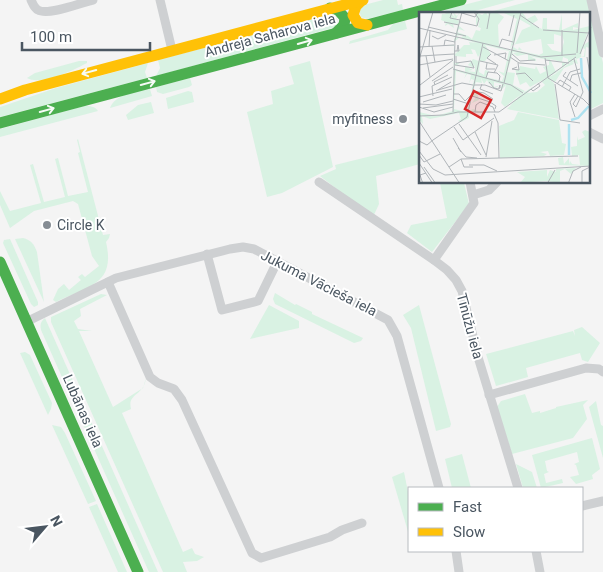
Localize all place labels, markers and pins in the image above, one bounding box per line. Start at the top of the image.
place label: myfitness [332,111,393,127]
marker: myfitness [397,113,409,125]
place label: Circle K [57,217,105,233]
marker: Circle K [41,219,53,231]

